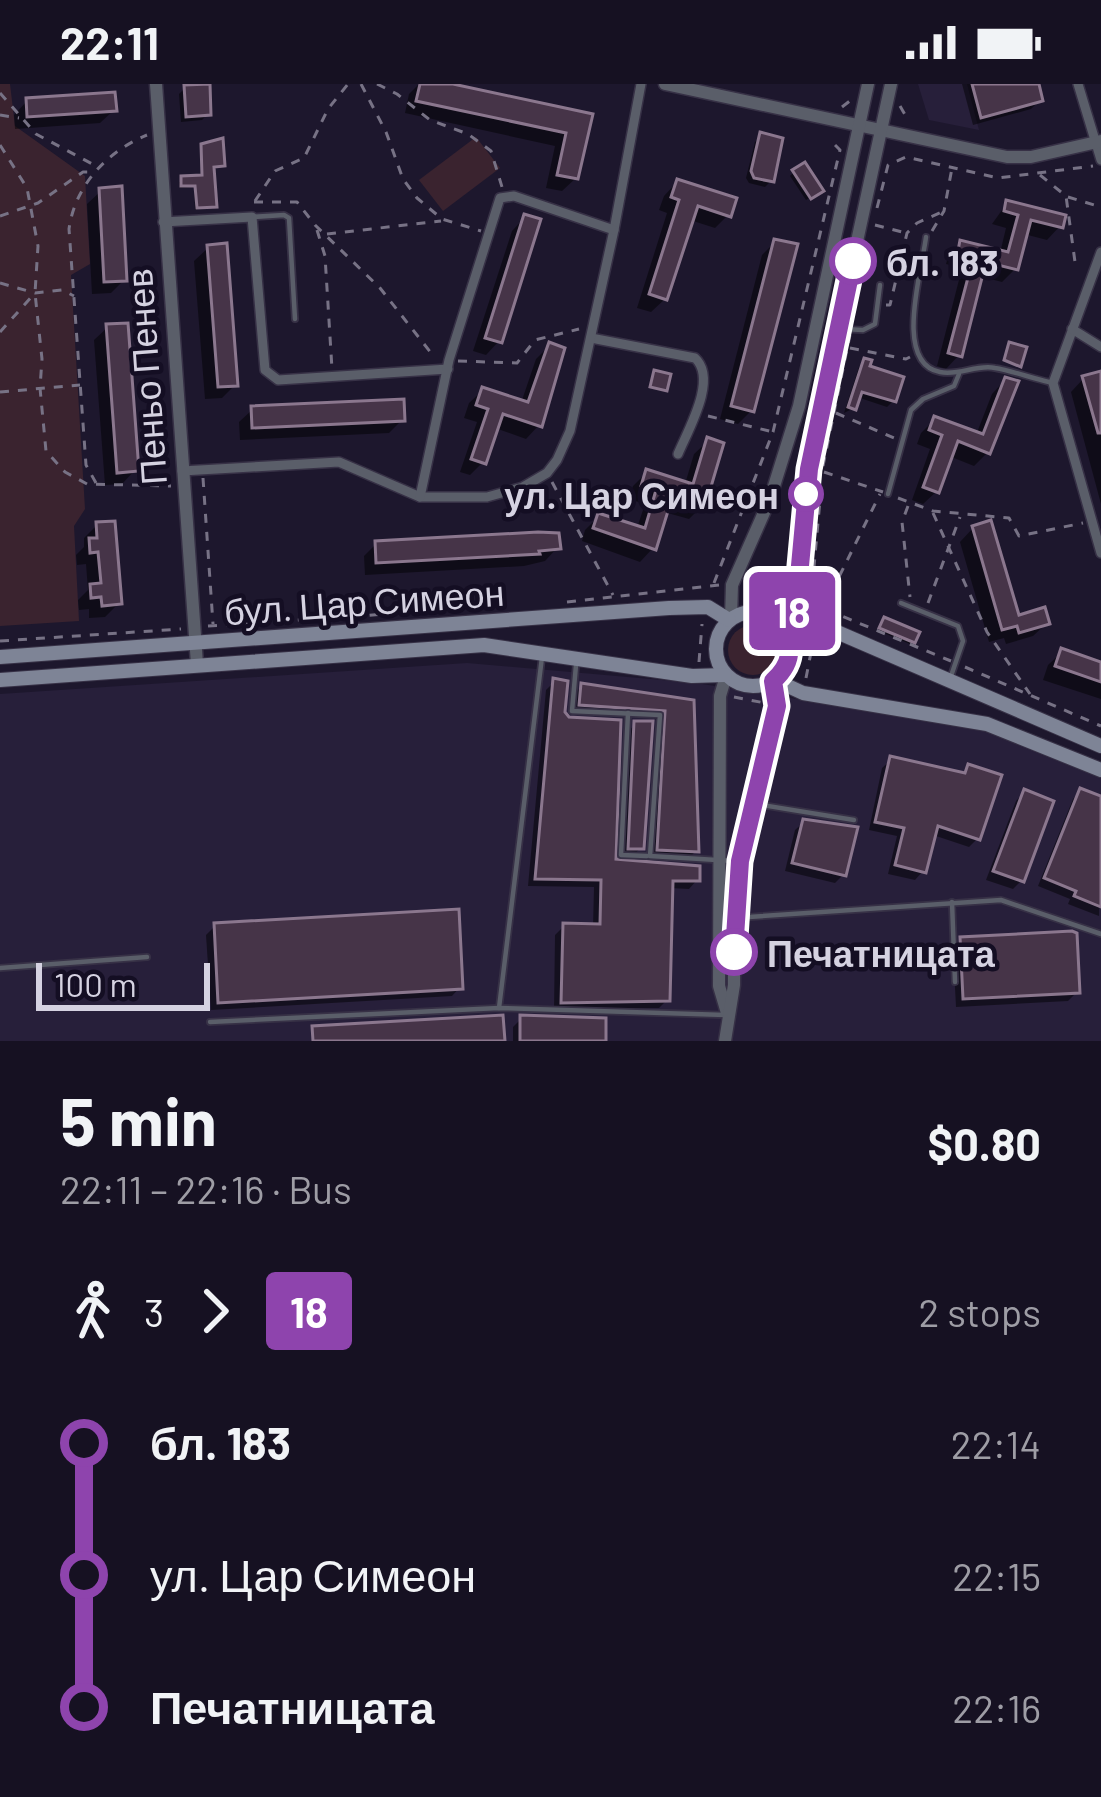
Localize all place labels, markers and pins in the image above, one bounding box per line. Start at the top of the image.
marker: бл. 183 [831,239,875,283]
place label: бл. 183 [886,240,999,283]
place label: ул. Цар Симеон [504,473,779,517]
marker: ул. Цар Симеон [790,478,822,510]
marker: Печатницата [712,930,756,974]
place label: Печатницата [767,931,996,975]

